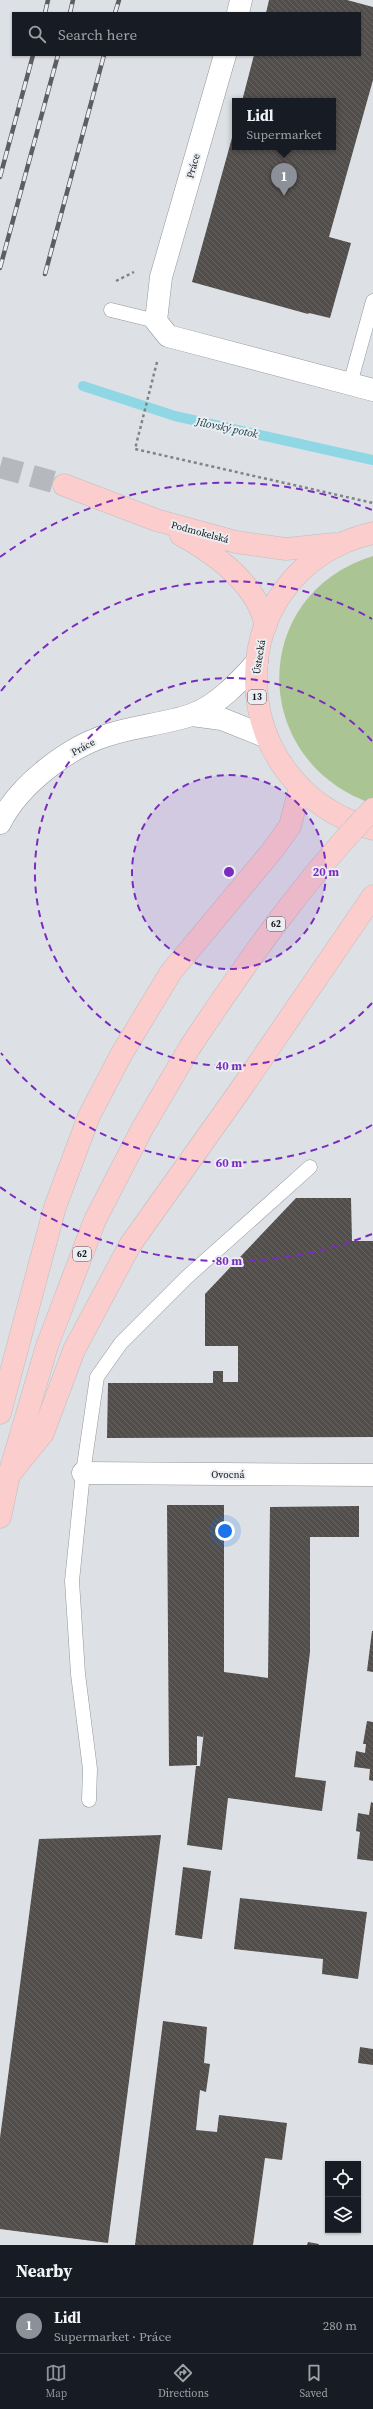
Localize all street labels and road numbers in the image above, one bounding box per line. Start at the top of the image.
street label: Práce [183,152,203,180]
street label: Podmokelská [170,518,231,546]
street label: Ústecká [250,638,268,675]
road number: 13 [248,690,266,704]
street label: Práce [69,735,97,759]
road number: 62 [267,917,285,931]
road number: 62 [73,1247,91,1261]
street label: Ovocná [211,1468,246,1481]

